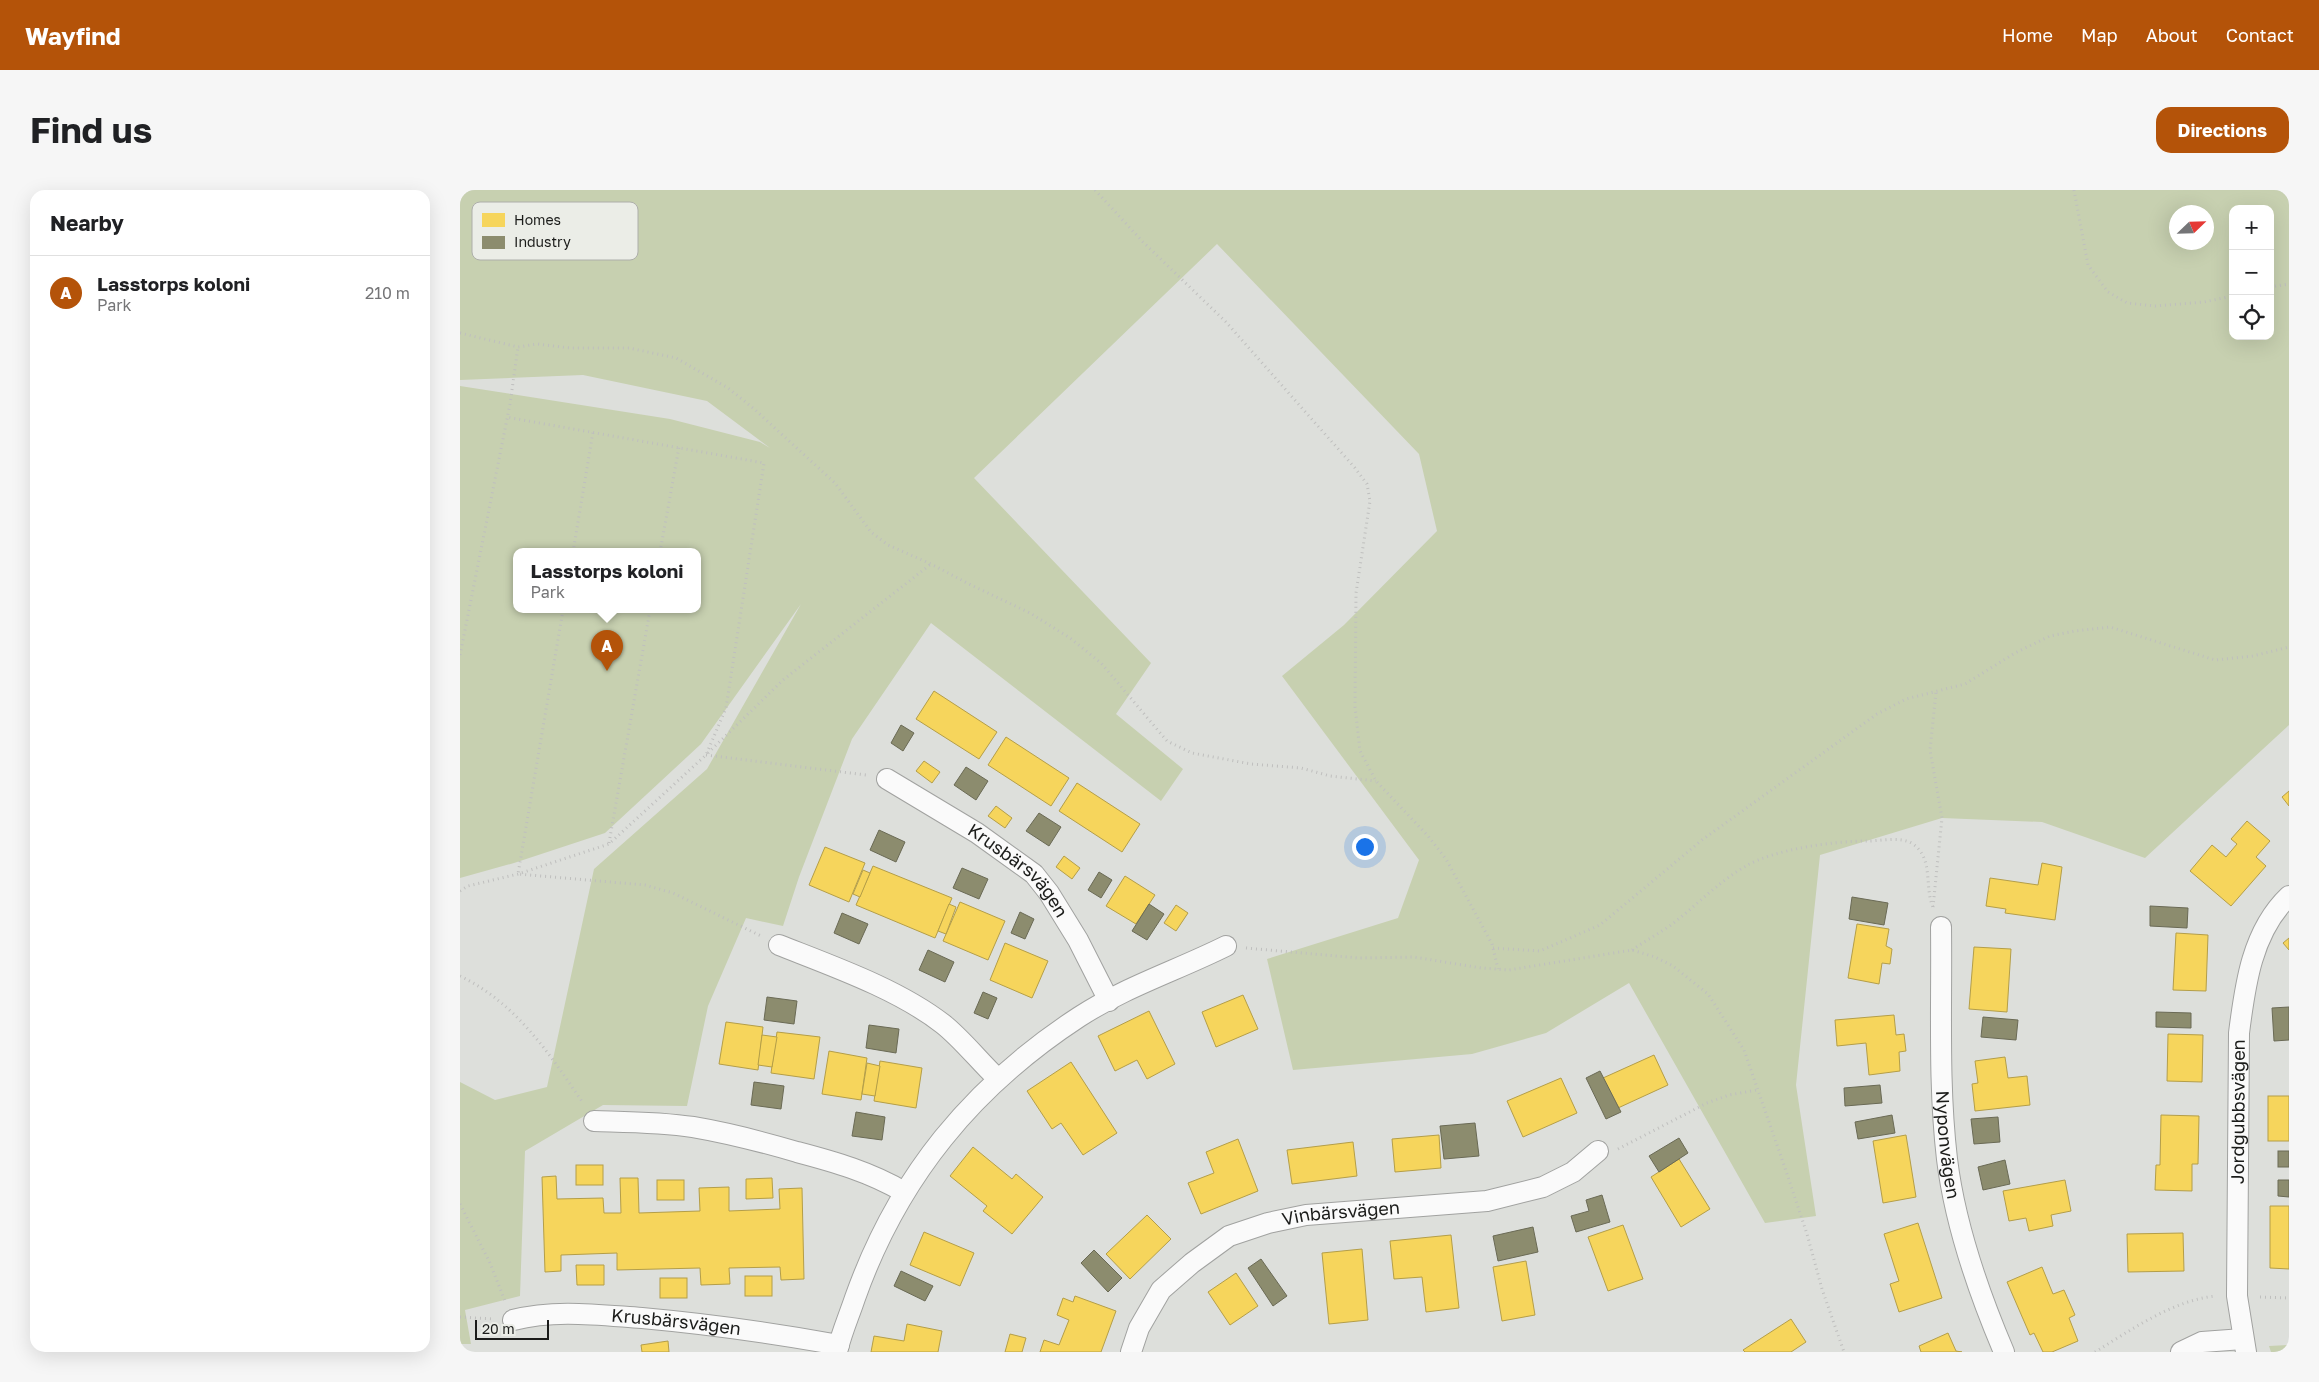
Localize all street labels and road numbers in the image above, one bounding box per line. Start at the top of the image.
street label: Krusbärsvägen [964,818,1073,921]
street label: Jordgubbsvägen [2226,1039,2249,1184]
street label: Nyponvägen [1932,1090,1965,1201]
street label: Vinbärsvägen [1280,1196,1401,1230]
street label: Krusbärsvägen [611,1304,742,1339]

